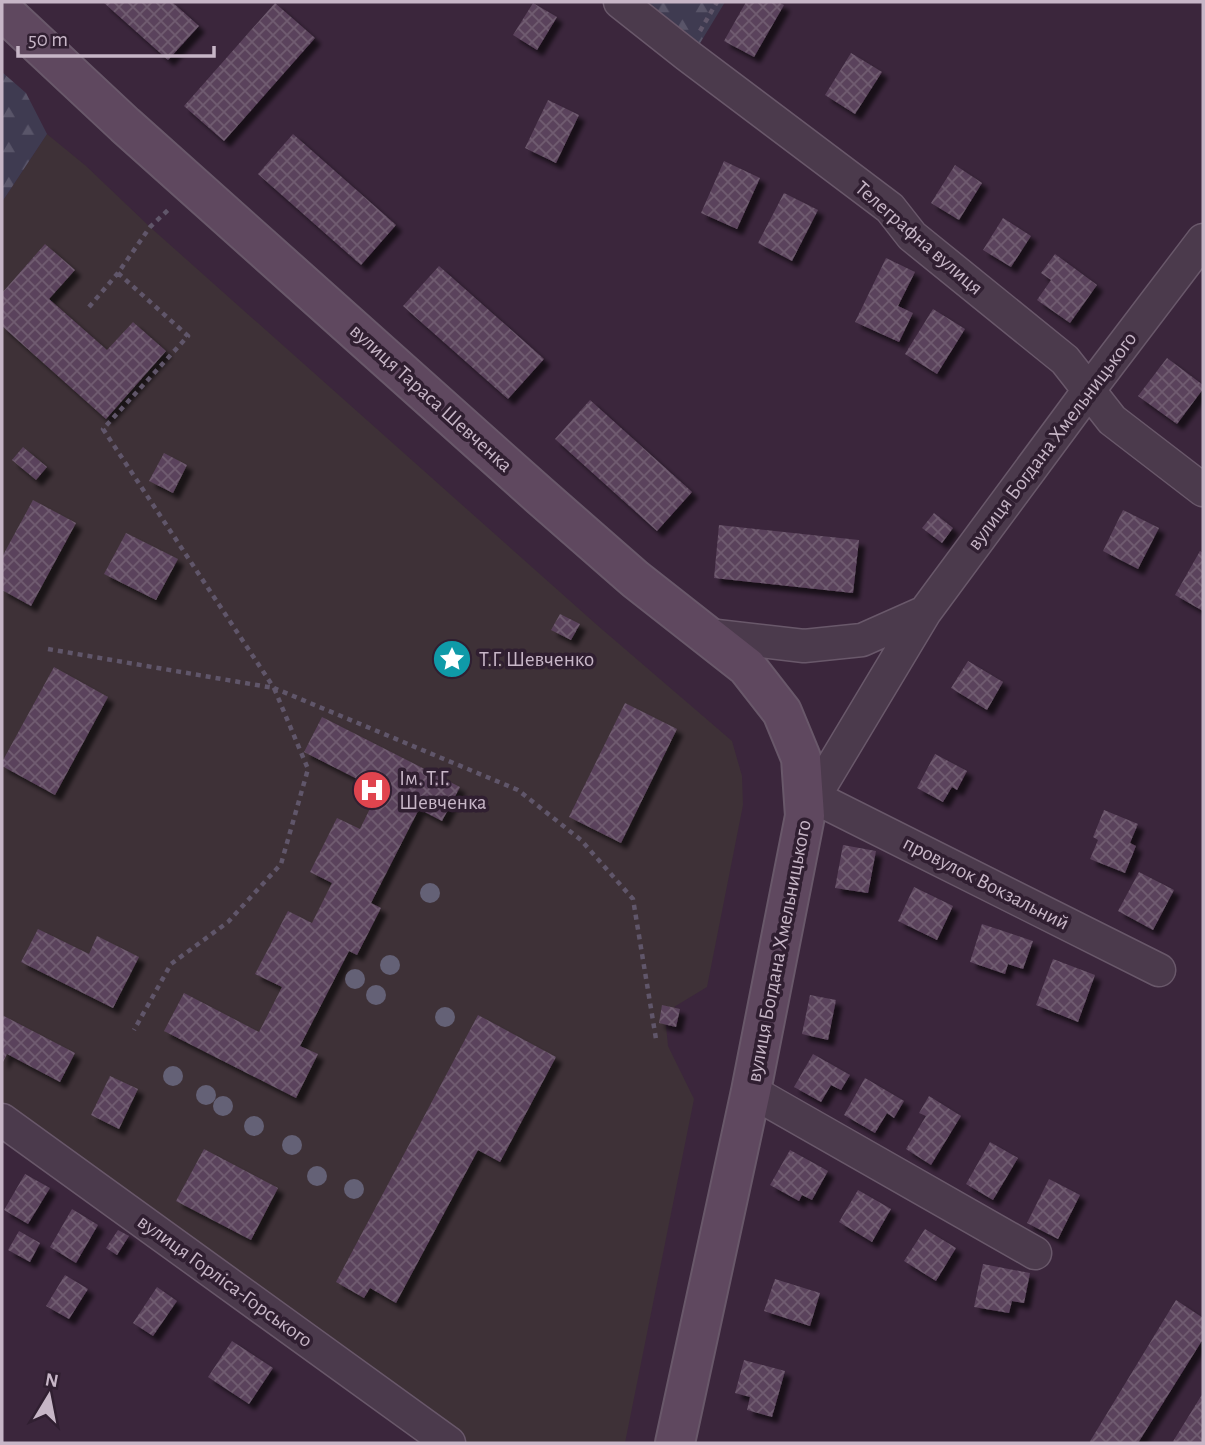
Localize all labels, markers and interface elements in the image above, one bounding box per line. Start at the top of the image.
scale bar [18,14,214,58]
text: 50 m [28,29,68,50]
street label: Телеграфна вулиця [851,177,987,299]
street label: вулиця Тараса Шевченка [346,320,517,477]
street label: вулиця Богдана Хмельницького [963,328,1141,554]
place icon: Т.Г. Шевченко [431,638,473,680]
place label: Т.Г. Шевченко [479,649,594,670]
place label: Ім. Т.Г. Шевченка [399,768,487,813]
hospital icon: Ім. Т.Г. Шевченка [351,769,393,811]
street label: вулиця Богдана Хмельницького [743,818,815,1084]
street label: провулок Вокзальний [900,832,1072,934]
street label: вулиця Горліса-Горського [134,1211,316,1351]
north arrow [14,1361,84,1431]
text: N [44,1370,60,1391]

